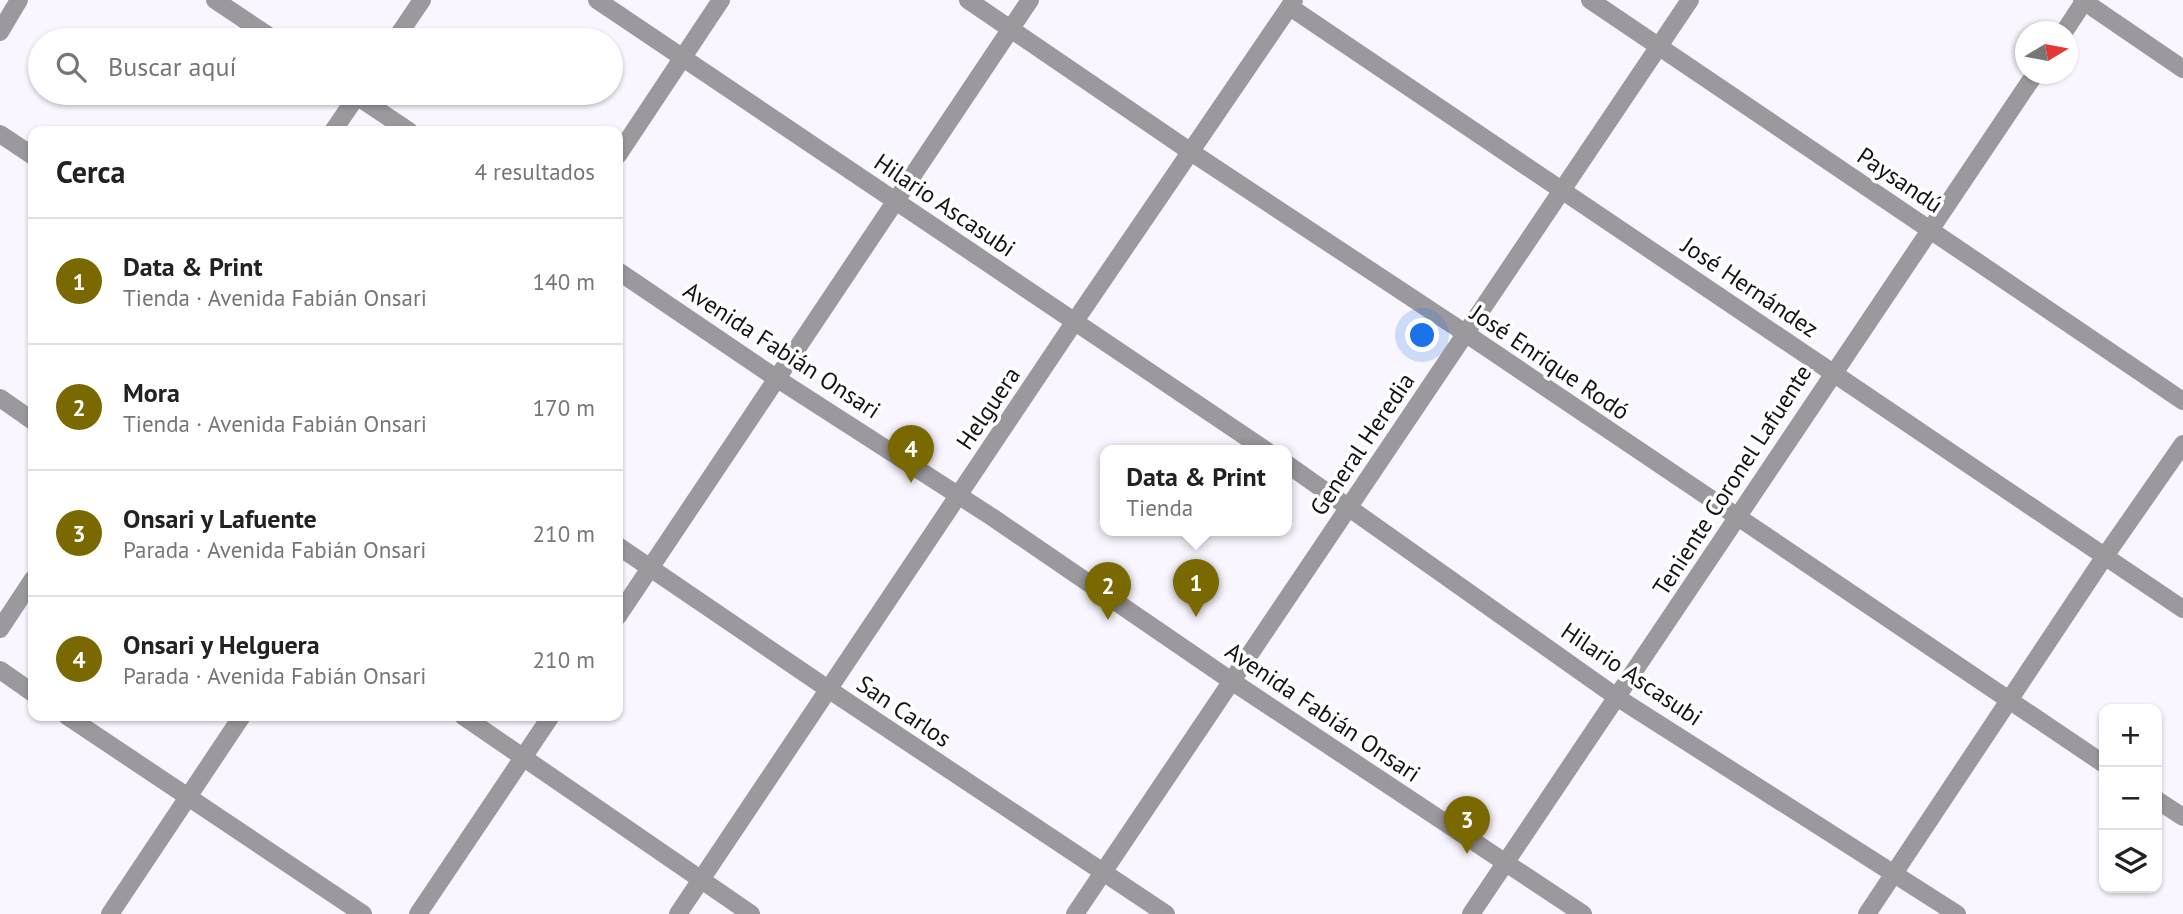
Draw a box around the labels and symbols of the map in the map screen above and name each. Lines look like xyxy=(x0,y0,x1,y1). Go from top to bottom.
north arrow xyxy=(2015,21,2078,84)
street label: Paysandú xyxy=(1851,140,1949,220)
street label: Hilario Ascasubi xyxy=(868,146,1022,264)
street label: José Hernández xyxy=(1675,229,1824,344)
street label: Avenida Fabián Onsari xyxy=(678,275,886,425)
street label: José Enrique Rodó xyxy=(1464,297,1635,427)
your location xyxy=(1405,318,1439,352)
street label: Teniente Coronel Lafuente xyxy=(1646,359,1818,601)
street label: Helguera xyxy=(949,361,1027,455)
street label: General Heredia xyxy=(1303,367,1421,521)
pin: 4 xyxy=(888,425,934,483)
pin: 1 xyxy=(1173,559,1219,617)
pin: 2 xyxy=(1085,562,1131,620)
street label: Hilario Ascasubi xyxy=(1555,615,1709,733)
street label: Avenida Fabián Onsari xyxy=(1219,635,1427,789)
street label: San Carlos xyxy=(851,668,957,754)
pin: 3 xyxy=(1444,796,1490,854)

